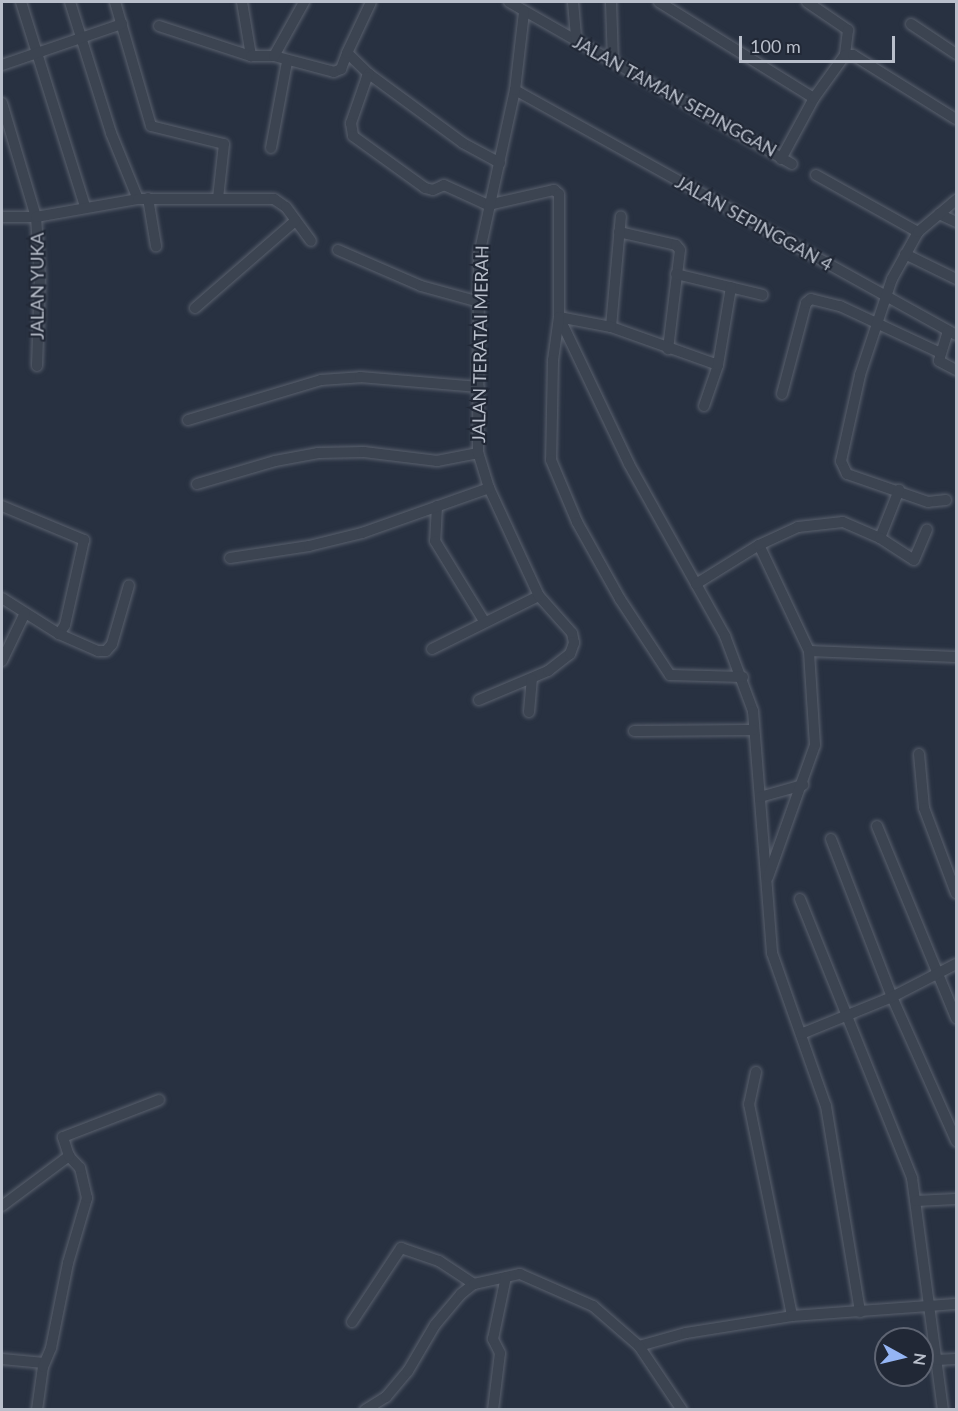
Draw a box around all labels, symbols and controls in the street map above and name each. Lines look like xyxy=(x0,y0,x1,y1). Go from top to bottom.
scale bar xyxy=(742,24,898,62)
street label: JALAN TAMAN SEPINGGAN xyxy=(569,31,781,161)
text: 100 m xyxy=(750,35,801,57)
street label: JALAN SEPINGGAN 4 xyxy=(672,171,836,275)
street label: JALAN YUKA xyxy=(26,232,48,340)
street label: JALAN TERATAI MERAH xyxy=(467,245,493,443)
north arrow xyxy=(874,1327,934,1387)
text: N xyxy=(910,1352,931,1367)

